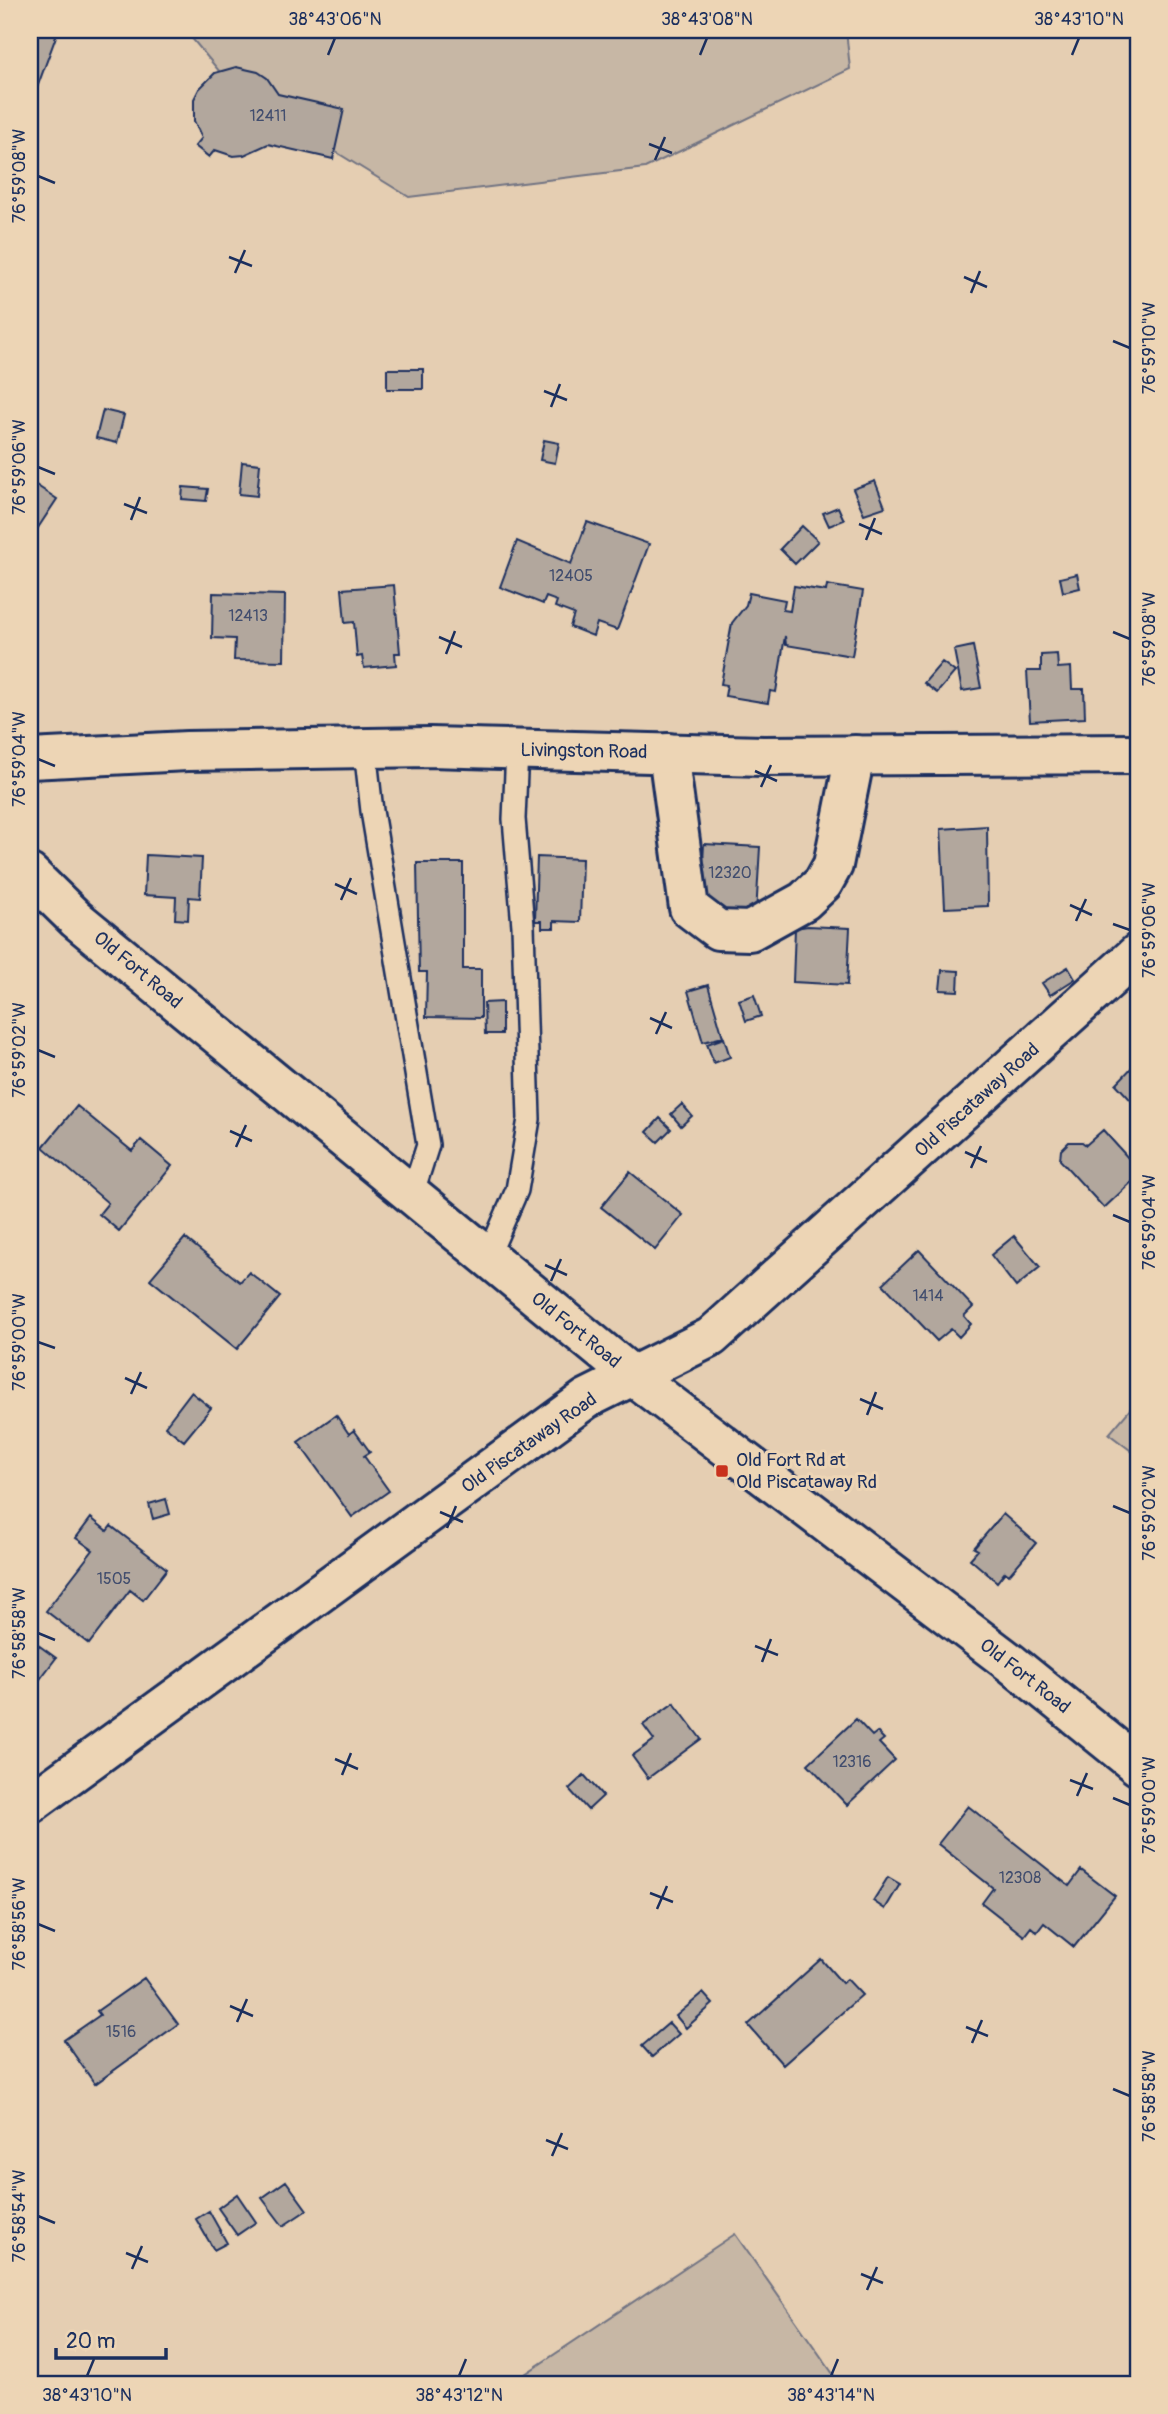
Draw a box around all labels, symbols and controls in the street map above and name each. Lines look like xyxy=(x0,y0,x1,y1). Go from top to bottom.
text: 38°43'06"N xyxy=(288,8,382,31)
text: 38°43'08"N xyxy=(661,8,753,31)
text: 38°43'10"N xyxy=(1034,8,1124,31)
house number: 12411 xyxy=(250,106,287,126)
text: 76°59'08"W xyxy=(8,129,31,223)
text: 76°59'10"W xyxy=(1138,302,1161,394)
text: 76°59'06"W xyxy=(8,419,31,515)
house number: 12405 xyxy=(549,566,593,586)
text: 76°59'08"W xyxy=(1138,592,1161,686)
house number: 12413 xyxy=(228,606,268,626)
text: 76°59'04"W xyxy=(8,711,31,807)
street label: Livingston Road xyxy=(520,738,648,764)
house number: 12320 xyxy=(708,863,752,883)
text: 76°59'06"W xyxy=(1138,882,1161,978)
street label: Old Fort Road xyxy=(89,926,187,1014)
text: 76°59'02"W xyxy=(8,1002,31,1098)
street label: Old Piscataway Road xyxy=(910,1038,1044,1162)
text: 76°59'04"W xyxy=(1138,1174,1161,1270)
street label: Old Fort Road xyxy=(526,1286,626,1374)
house number: 1414 xyxy=(912,1286,944,1306)
text: 76°59'00"W xyxy=(8,1293,31,1391)
street label: Old Piscataway Road xyxy=(457,1387,601,1499)
place label: Old Fort Rd at Old Piscataway Rd xyxy=(736,1448,877,1494)
marker: Old Fort Rd at Old Piscataway Rd xyxy=(714,1463,730,1479)
text: 76°59'02"W xyxy=(1138,1465,1161,1561)
house number: 1505 xyxy=(97,1569,131,1589)
text: 76°58'58"W xyxy=(8,1587,31,1679)
street label: Old Fort Road xyxy=(975,1633,1075,1719)
house number: 12316 xyxy=(832,1752,872,1772)
text: 76°59'00"W xyxy=(1138,1756,1161,1854)
house number: 12308 xyxy=(999,1868,1041,1888)
text: 76°58'56"W xyxy=(8,1877,31,1971)
house number: 1516 xyxy=(106,2022,136,2042)
text: 76°58'58"W xyxy=(1138,2050,1161,2142)
text: 76°58'54"W xyxy=(8,2169,31,2263)
scale bar xyxy=(56,2316,166,2360)
text: 20 m xyxy=(66,2328,115,2355)
text: 38°43'10"N xyxy=(42,2384,132,2407)
text: 38°43'12"N xyxy=(415,2384,503,2407)
text: 38°43'14"N xyxy=(787,2384,875,2407)

